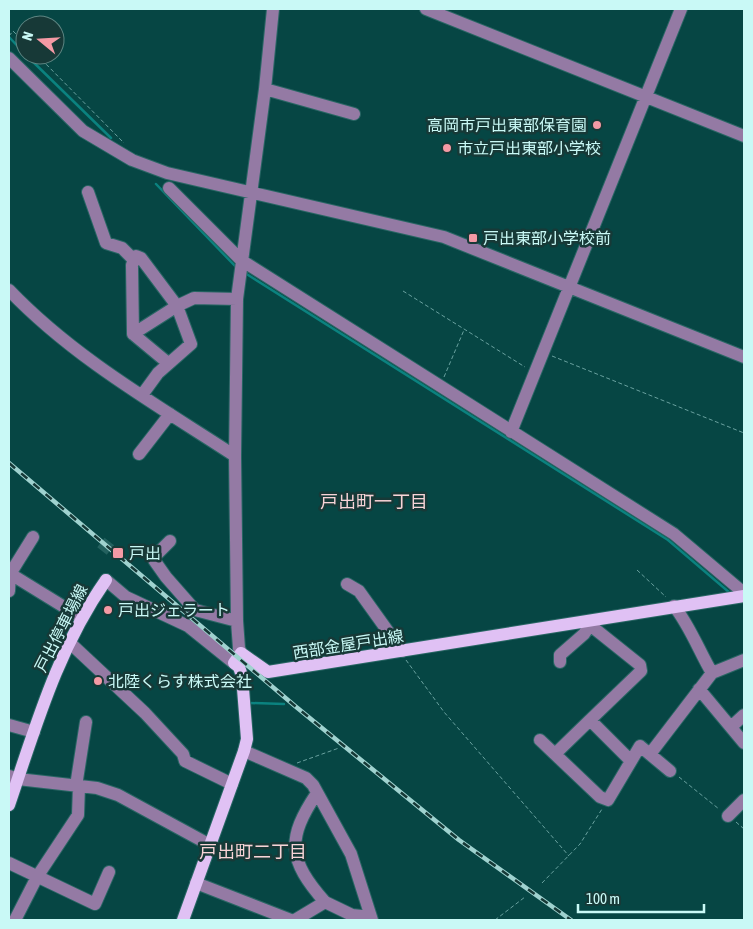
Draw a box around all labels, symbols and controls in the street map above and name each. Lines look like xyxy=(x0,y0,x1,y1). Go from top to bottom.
north arrow xyxy=(15,15,65,65)
text: N xyxy=(19,30,37,42)
place label: 高岡市戸出東部保育園 xyxy=(427,116,587,134)
marker: 高岡市戸出東部保育園 xyxy=(591,119,603,131)
place label: 市立戸出東部小学校 xyxy=(457,139,601,157)
marker: 市立戸出東部小学校 xyxy=(441,142,453,154)
place label: 戸出東部小学校前 xyxy=(483,229,611,247)
marker: 戸出東部小学校前 xyxy=(467,232,479,244)
district label: 戸出町一丁目 xyxy=(320,491,428,512)
place label: 戸出 xyxy=(129,544,161,562)
marker: 戸出 xyxy=(111,546,125,560)
street label: 戸出停車場線 xyxy=(31,581,91,675)
place label: 戸出ジェラート xyxy=(118,601,230,619)
marker: 戸出ジェラート xyxy=(102,604,114,616)
street label: 西部金屋戸出線 xyxy=(291,626,405,662)
place label: 北陸くらす株式会社 xyxy=(108,672,252,690)
marker: 北陸くらす株式会社 xyxy=(92,675,104,687)
district label: 戸出町二丁目 xyxy=(199,841,307,862)
scale bar xyxy=(578,882,704,914)
text: 100 m xyxy=(586,890,620,907)

